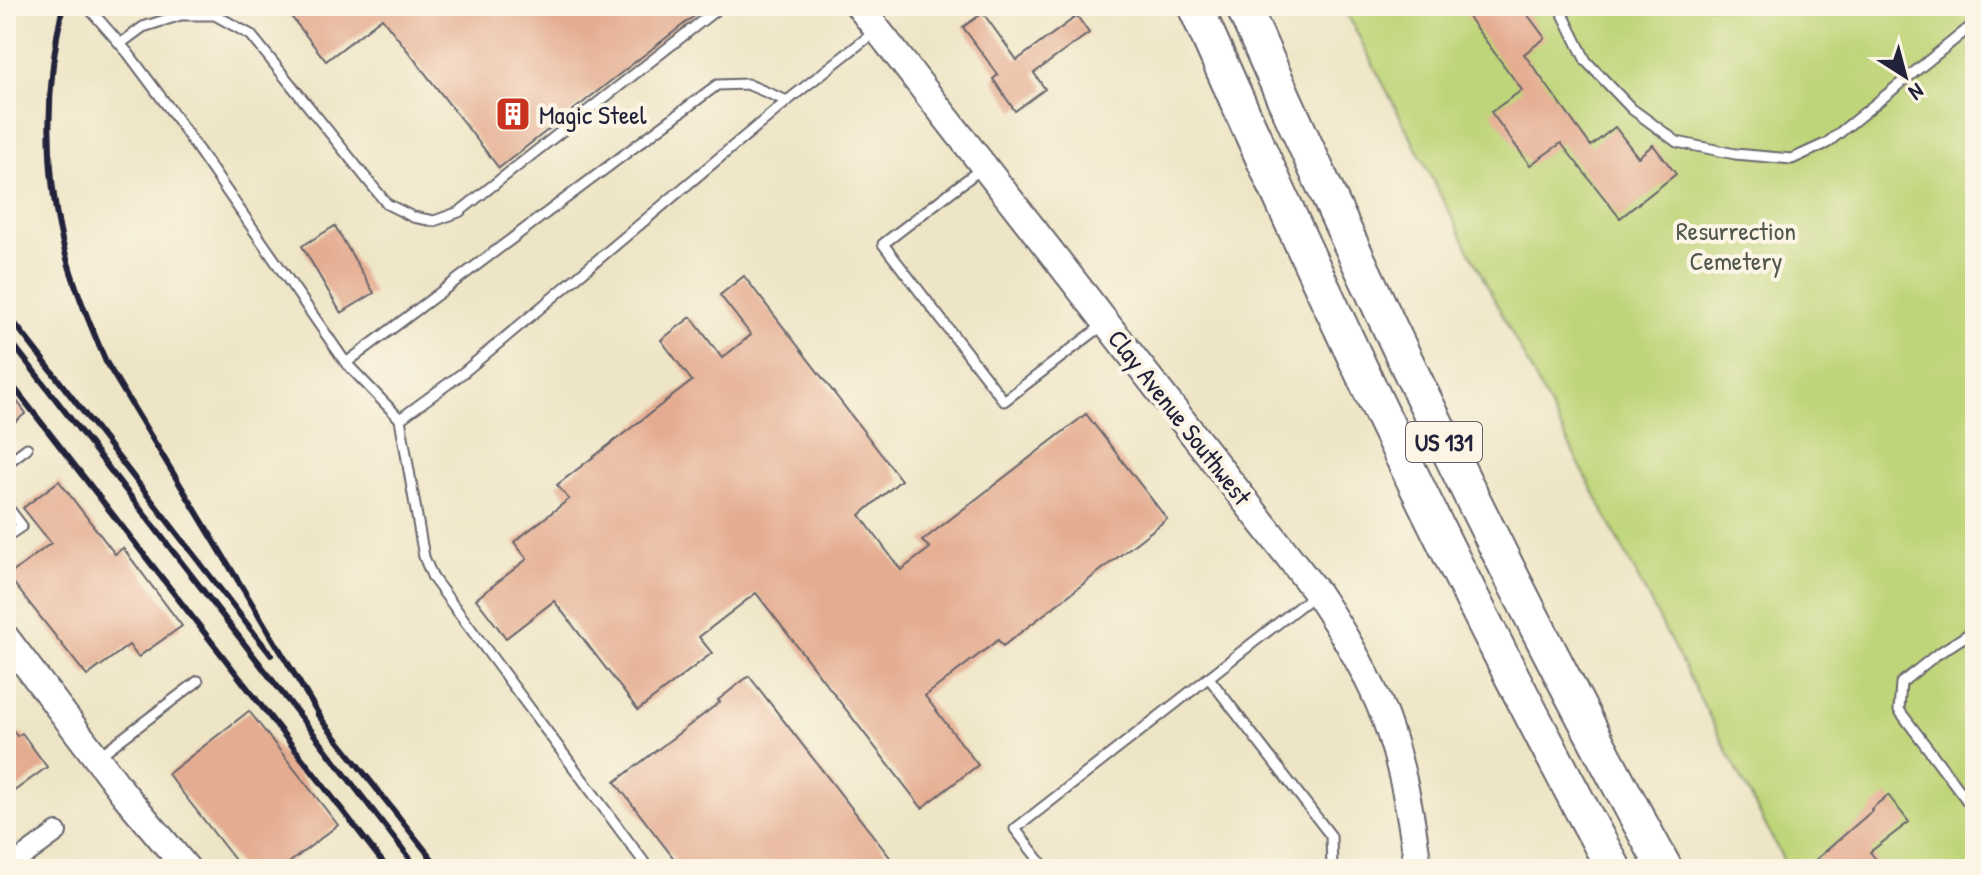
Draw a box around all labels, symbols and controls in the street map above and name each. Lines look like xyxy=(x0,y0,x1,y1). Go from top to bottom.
north arrow xyxy=(1865,36,1945,116)
text: N xyxy=(1903,77,1930,108)
building icon: Magic Steel xyxy=(494,95,532,133)
place label: Magic Steel xyxy=(539,97,647,132)
park label: Resurrection Cemetery xyxy=(1676,213,1796,278)
street label: Clay Avenue Southwest xyxy=(1100,322,1260,513)
road number: US 131 xyxy=(1406,422,1482,462)

